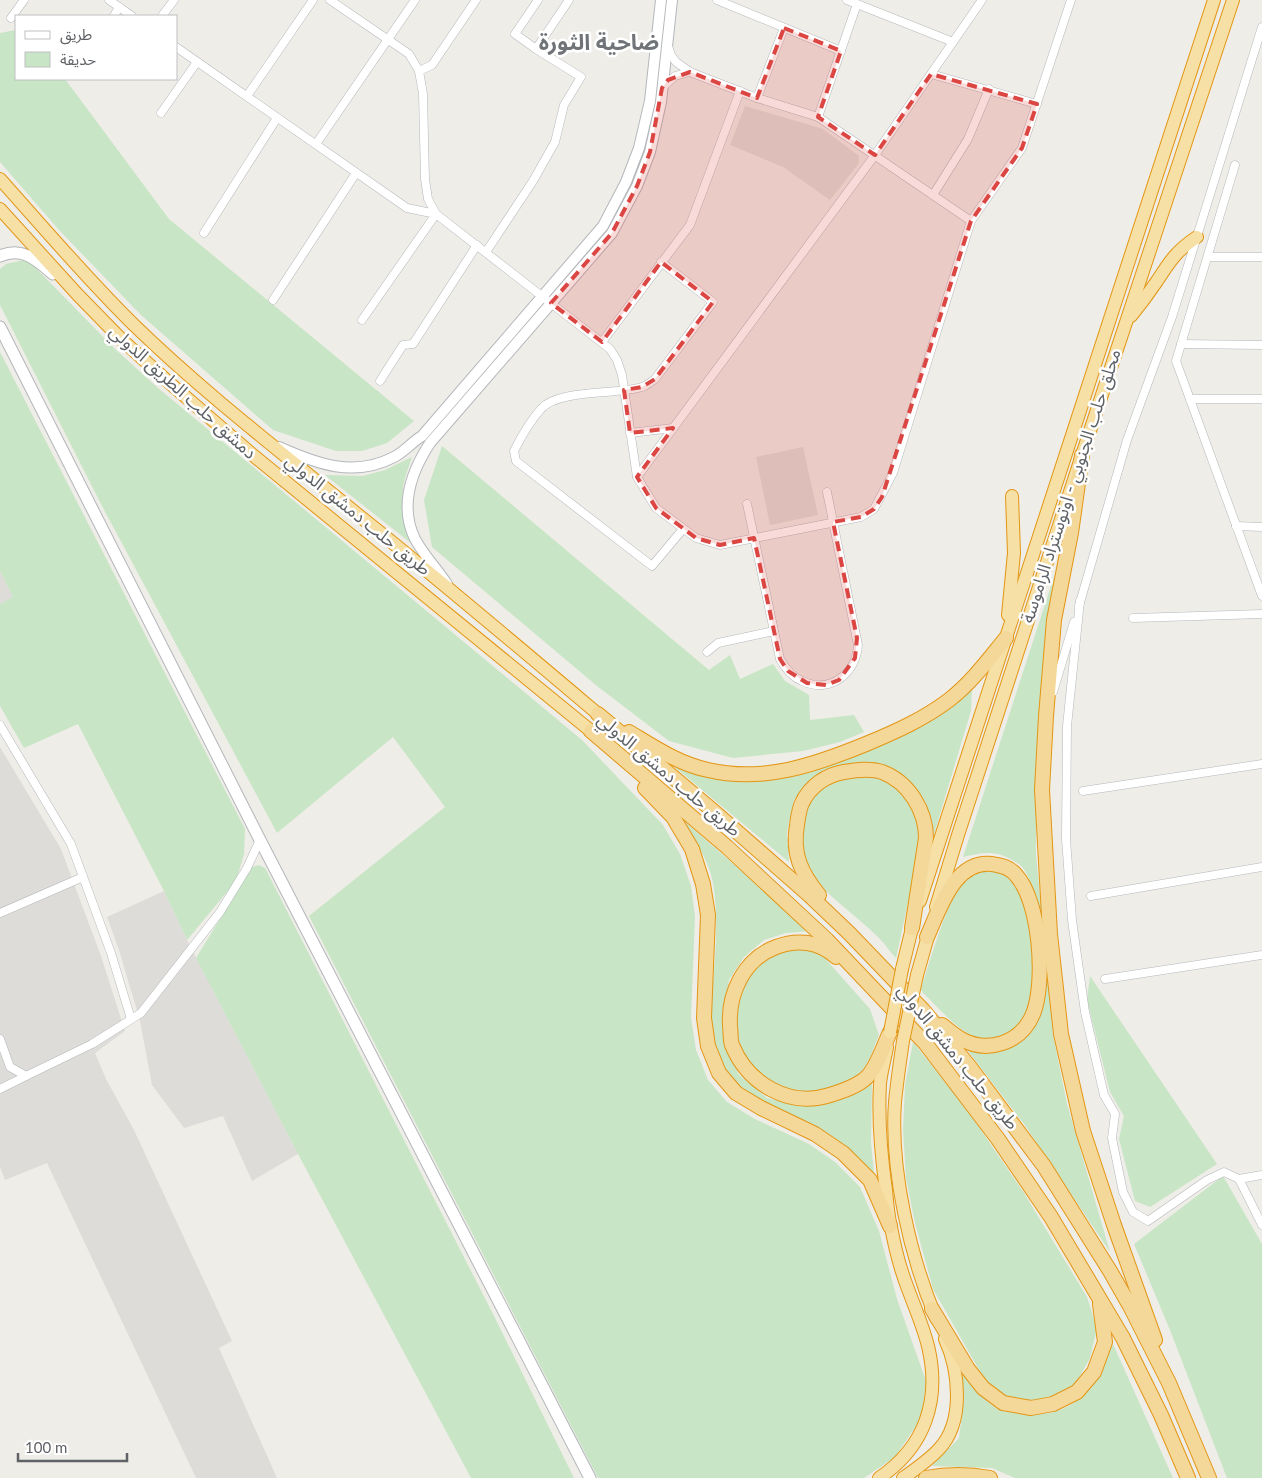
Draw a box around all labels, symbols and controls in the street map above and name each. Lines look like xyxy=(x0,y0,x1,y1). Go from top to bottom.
legend xyxy=(15,15,178,80)
text: طريق xyxy=(60,25,92,45)
district label: ضاحية الثورة xyxy=(539,28,659,56)
text: حديقة xyxy=(60,50,96,68)
street label: دمشق حلب الطريق الدولي xyxy=(104,319,262,465)
street label: محلق حلب الجنوبي - اوتوستراد الراموسة xyxy=(1015,346,1128,626)
street label: طريق حلب دمشق الدولي xyxy=(280,449,436,582)
street label: طريق حلب دمشق الدولي xyxy=(591,708,746,843)
street label: طريق حلب دمشق الدولي xyxy=(891,979,1024,1135)
scale bar xyxy=(18,1430,126,1462)
text: 100 m xyxy=(25,1438,67,1456)

